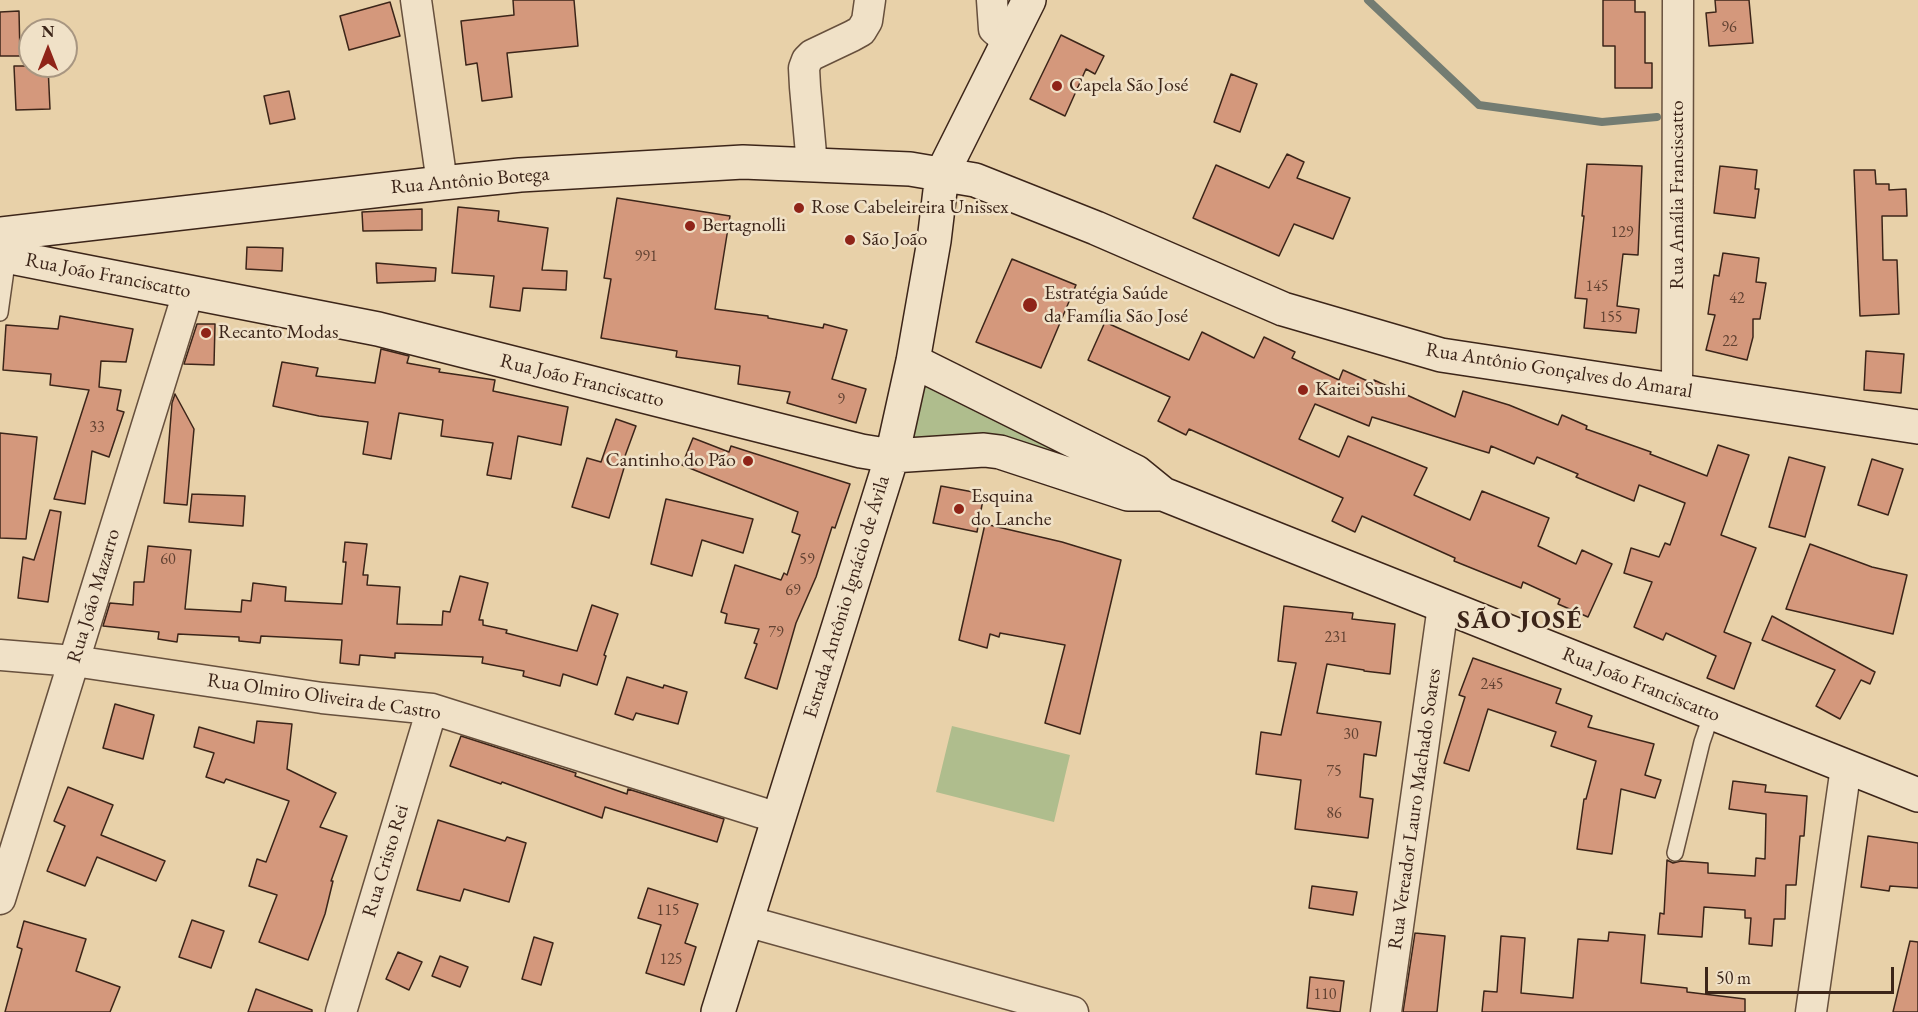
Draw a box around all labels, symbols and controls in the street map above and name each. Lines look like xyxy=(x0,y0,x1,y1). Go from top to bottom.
north arrow xyxy=(18,18,78,78)
house number: 96 xyxy=(1721,18,1737,38)
text: N xyxy=(42,21,54,42)
place label: Capela São José xyxy=(1069,74,1188,98)
marker: Capela São José xyxy=(1050,79,1064,93)
street label: Rua Amália Franciscatto xyxy=(1666,100,1690,290)
street label: Rua Antônio Botega xyxy=(390,162,550,200)
place label: Rose Cabeleireira Unissex xyxy=(811,196,1008,220)
marker: Rose Cabeleireira Unissex xyxy=(792,201,806,215)
place label: Bertagnolli xyxy=(702,214,786,238)
marker: Bertagnolli xyxy=(683,219,697,233)
house number: 129 xyxy=(1610,223,1634,243)
place label: São João xyxy=(862,228,927,252)
marker: São João xyxy=(843,233,857,247)
house number: 991 xyxy=(634,247,658,267)
street label: Rua João Franciscatto xyxy=(23,248,193,304)
house number: 145 xyxy=(1585,277,1609,297)
place label: Estratégia Saúde da Família São José xyxy=(1044,282,1188,329)
house number: 42 xyxy=(1729,289,1745,309)
marker: Estratégia Saúde da Família São José xyxy=(1021,296,1039,314)
house number: 155 xyxy=(1599,308,1623,328)
place label: Recanto Modas xyxy=(218,321,338,345)
marker: Recanto Modas xyxy=(199,326,213,340)
house number: 22 xyxy=(1722,332,1738,352)
street label: Rua Antônio Gonçalves do Amaral xyxy=(1424,338,1694,404)
street label: Rua João Franciscatto xyxy=(497,349,667,413)
place label: Kaitei Sushi xyxy=(1315,378,1406,402)
marker: Kaitei Sushi xyxy=(1296,383,1310,397)
house number: 9 xyxy=(837,390,845,410)
house number: 33 xyxy=(89,418,105,438)
place label: Cantinho do Pão xyxy=(605,449,736,473)
marker: Cantinho do Pão xyxy=(741,454,755,468)
street label: Estrada Antônio Ignácio de Ávila xyxy=(799,473,895,721)
place label: Esquina do Lanche xyxy=(971,485,1051,532)
marker: Esquina do Lanche xyxy=(952,502,966,516)
street label: Rua João Mazarro xyxy=(62,526,126,666)
house number: 60 xyxy=(160,550,176,570)
house number: 59 xyxy=(799,550,815,570)
house number: 69 xyxy=(785,581,801,601)
district label: SÃO JOSÉ xyxy=(1457,605,1583,637)
house number: 79 xyxy=(768,623,784,643)
house number: 231 xyxy=(1324,628,1348,648)
street label: Rua João Franciscatto xyxy=(1559,642,1723,728)
street label: Rua Vereador Lauro Machado Soares xyxy=(1383,667,1447,951)
street label: Rua Olmiro Oliveira de Castro xyxy=(206,669,442,725)
house number: 245 xyxy=(1480,675,1504,695)
house number: 30 xyxy=(1343,725,1359,745)
house number: 75 xyxy=(1326,762,1342,782)
street label: Rua Cristo Rei xyxy=(358,802,414,920)
house number: 86 xyxy=(1326,804,1342,824)
house number: 115 xyxy=(656,901,680,921)
house number: 125 xyxy=(659,950,683,970)
scale bar xyxy=(1708,955,1897,993)
text: 50 m xyxy=(1716,966,1751,989)
house number: 110 xyxy=(1313,985,1337,1005)

